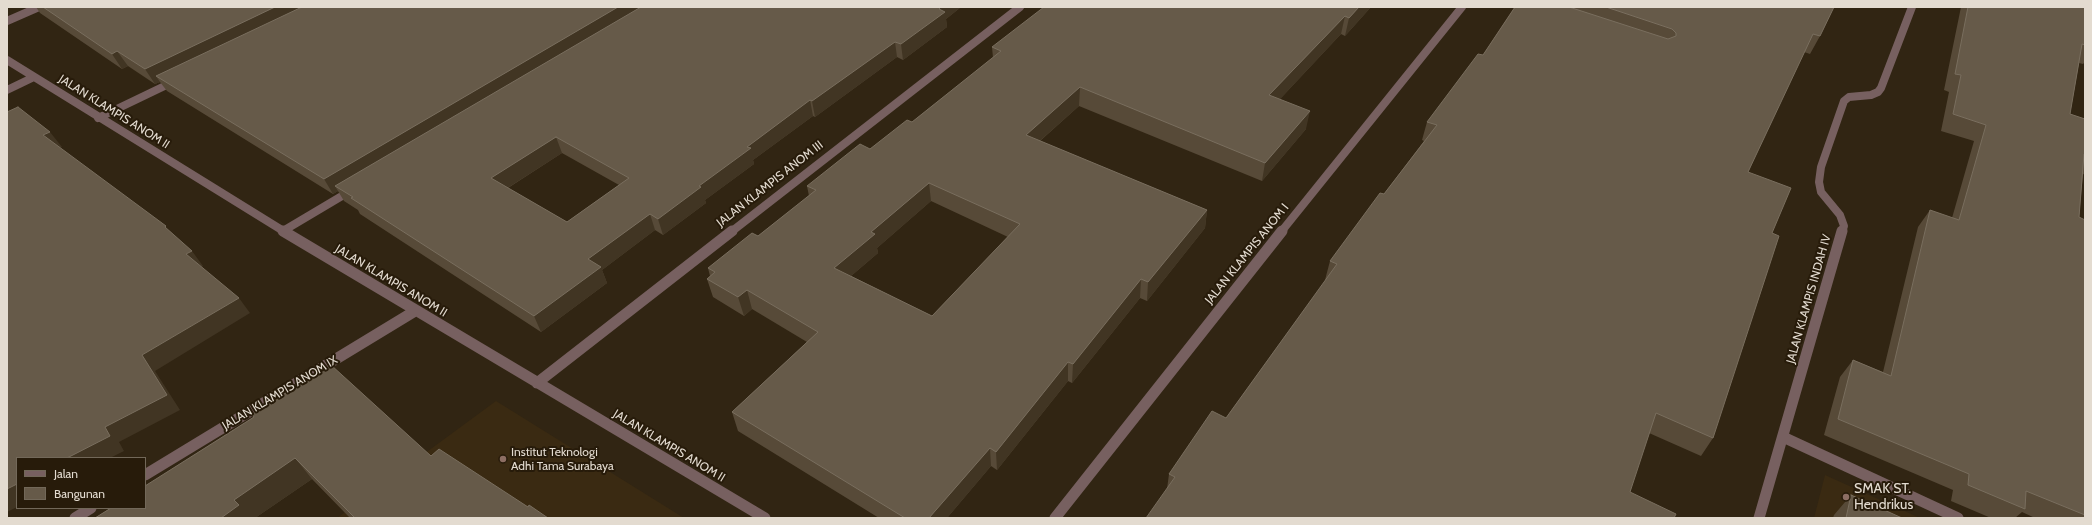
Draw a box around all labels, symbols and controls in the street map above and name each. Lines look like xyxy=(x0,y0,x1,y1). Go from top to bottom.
street label: JALAN KLAMPIS ANOM II xyxy=(56,72,172,152)
street label: JALAN KLAMPIS ANOM III xyxy=(714,138,826,230)
street label: JALAN KLAMPIS ANOM I xyxy=(1202,201,1292,307)
street label: JALAN KLAMPIS INDAH IV xyxy=(1784,233,1834,365)
street label: JALAN KLAMPIS ANOM II xyxy=(332,242,450,320)
street label: JALAN KLAMPIS ANOM IX xyxy=(220,353,340,433)
street label: JALAN KLAMPIS ANOM II xyxy=(610,407,728,485)
place label: Institut Teknologi Adhi Tama Surabaya xyxy=(511,445,614,473)
marker: Institut Teknologi Adhi Tama Surabaya xyxy=(498,454,508,464)
legend xyxy=(16,457,146,509)
text: Jalan xyxy=(54,466,78,481)
place label: SMAK ST. Hendrikus xyxy=(1854,481,1913,514)
text: Bangunan xyxy=(54,486,105,501)
marker: SMAK ST. Hendrikus xyxy=(1841,492,1851,502)

